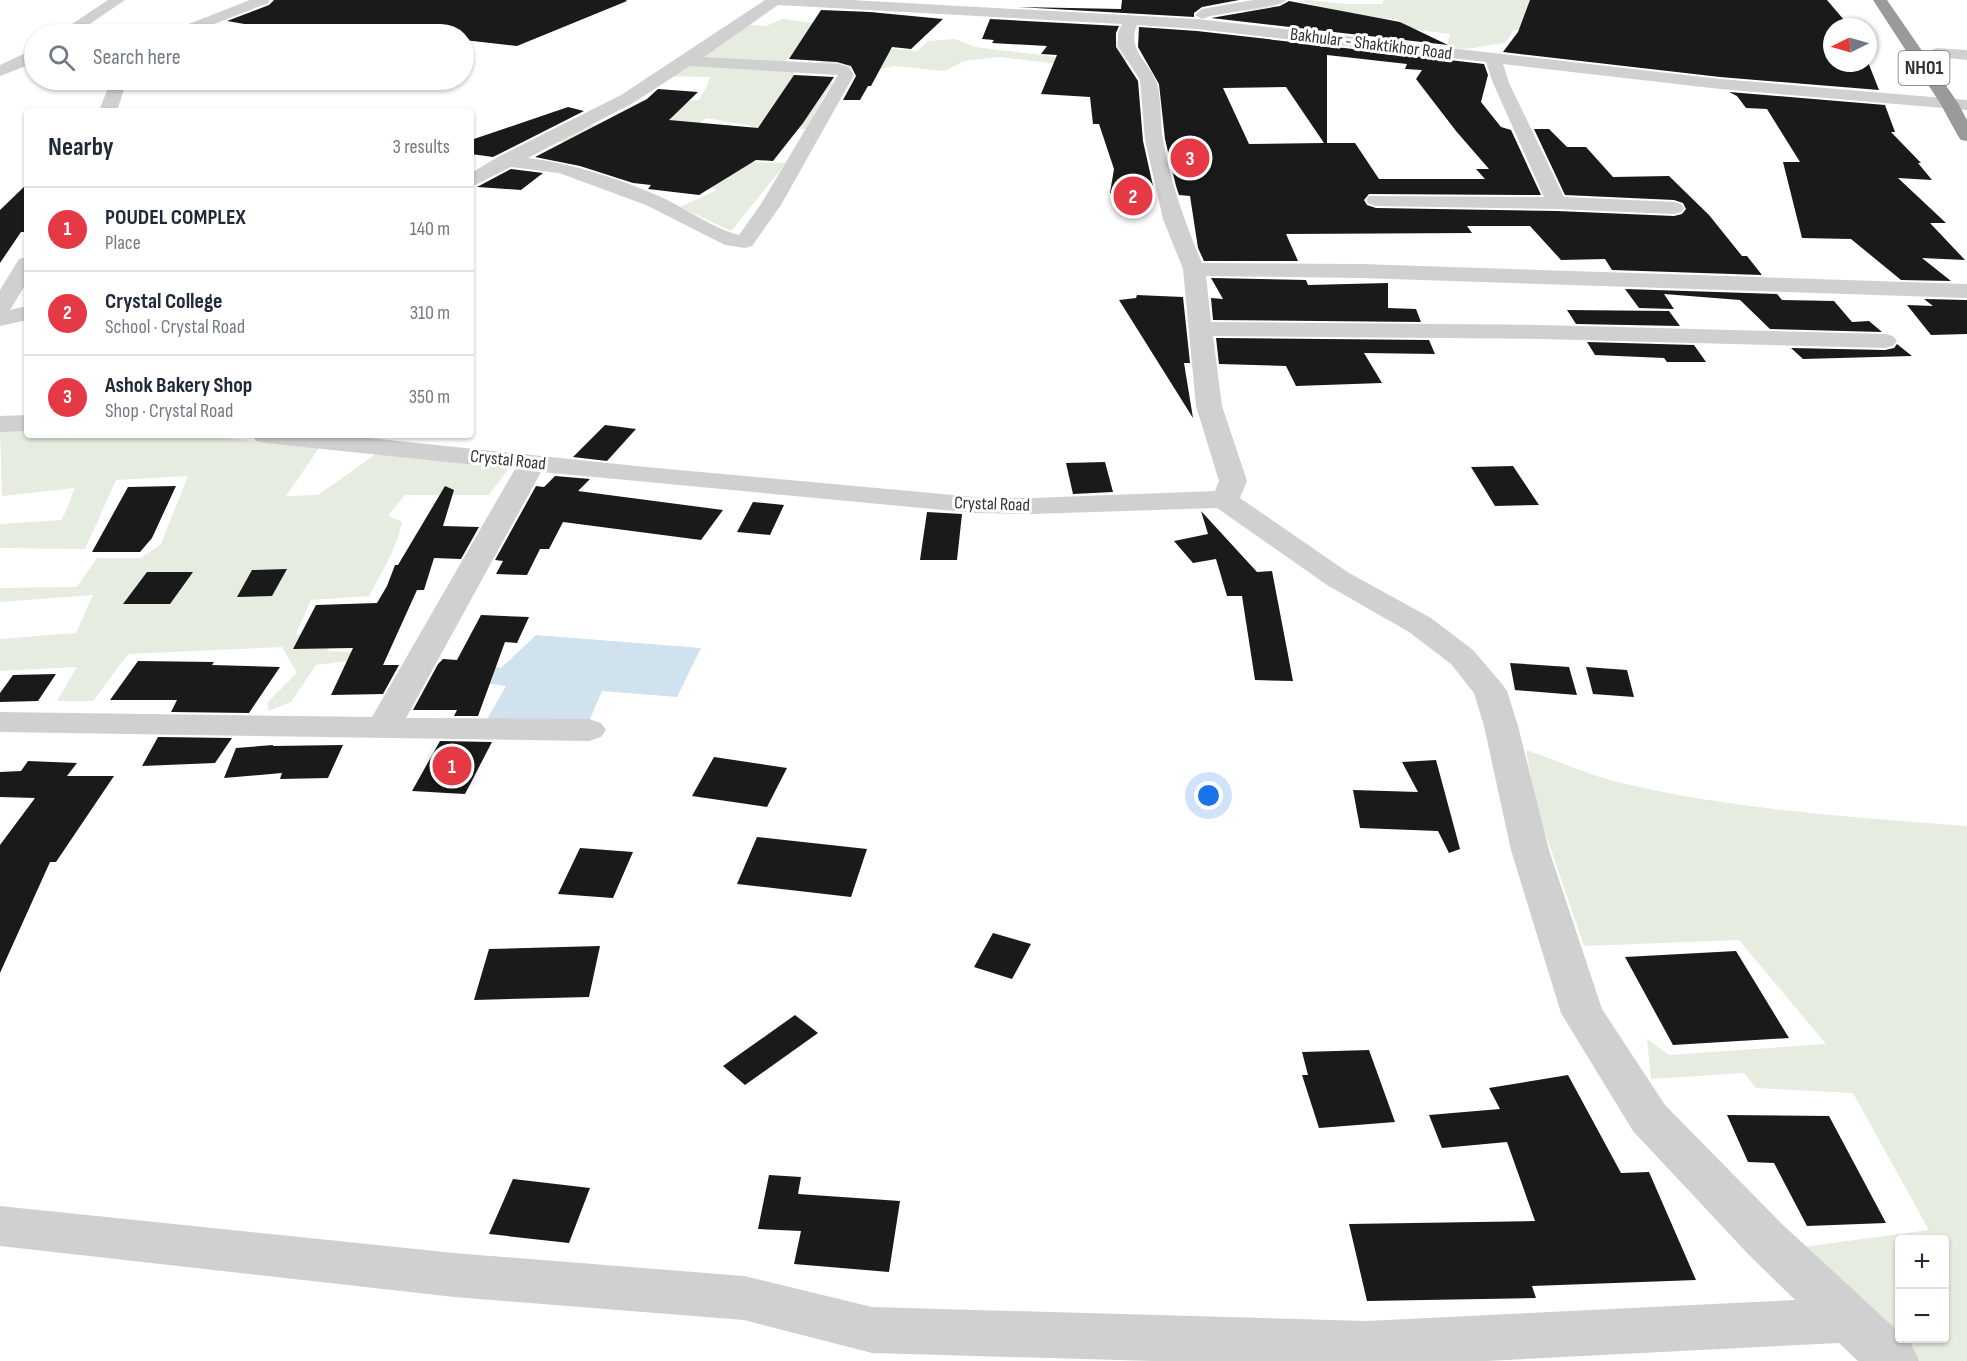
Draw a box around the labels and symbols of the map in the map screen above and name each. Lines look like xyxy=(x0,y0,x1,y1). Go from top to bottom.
north arrow xyxy=(1823,18,1877,72)
street label: Bakhular - Shaktikhor Road xyxy=(1289,24,1453,64)
road number: NH01 xyxy=(1898,51,1950,85)
pin: 3 xyxy=(1170,136,1210,180)
pin: 2 xyxy=(1114,174,1152,218)
street label: Crystal Road xyxy=(469,446,547,474)
street label: Crystal Road xyxy=(954,492,1030,516)
pin: 1 xyxy=(432,744,472,789)
your location xyxy=(1194,781,1223,810)

